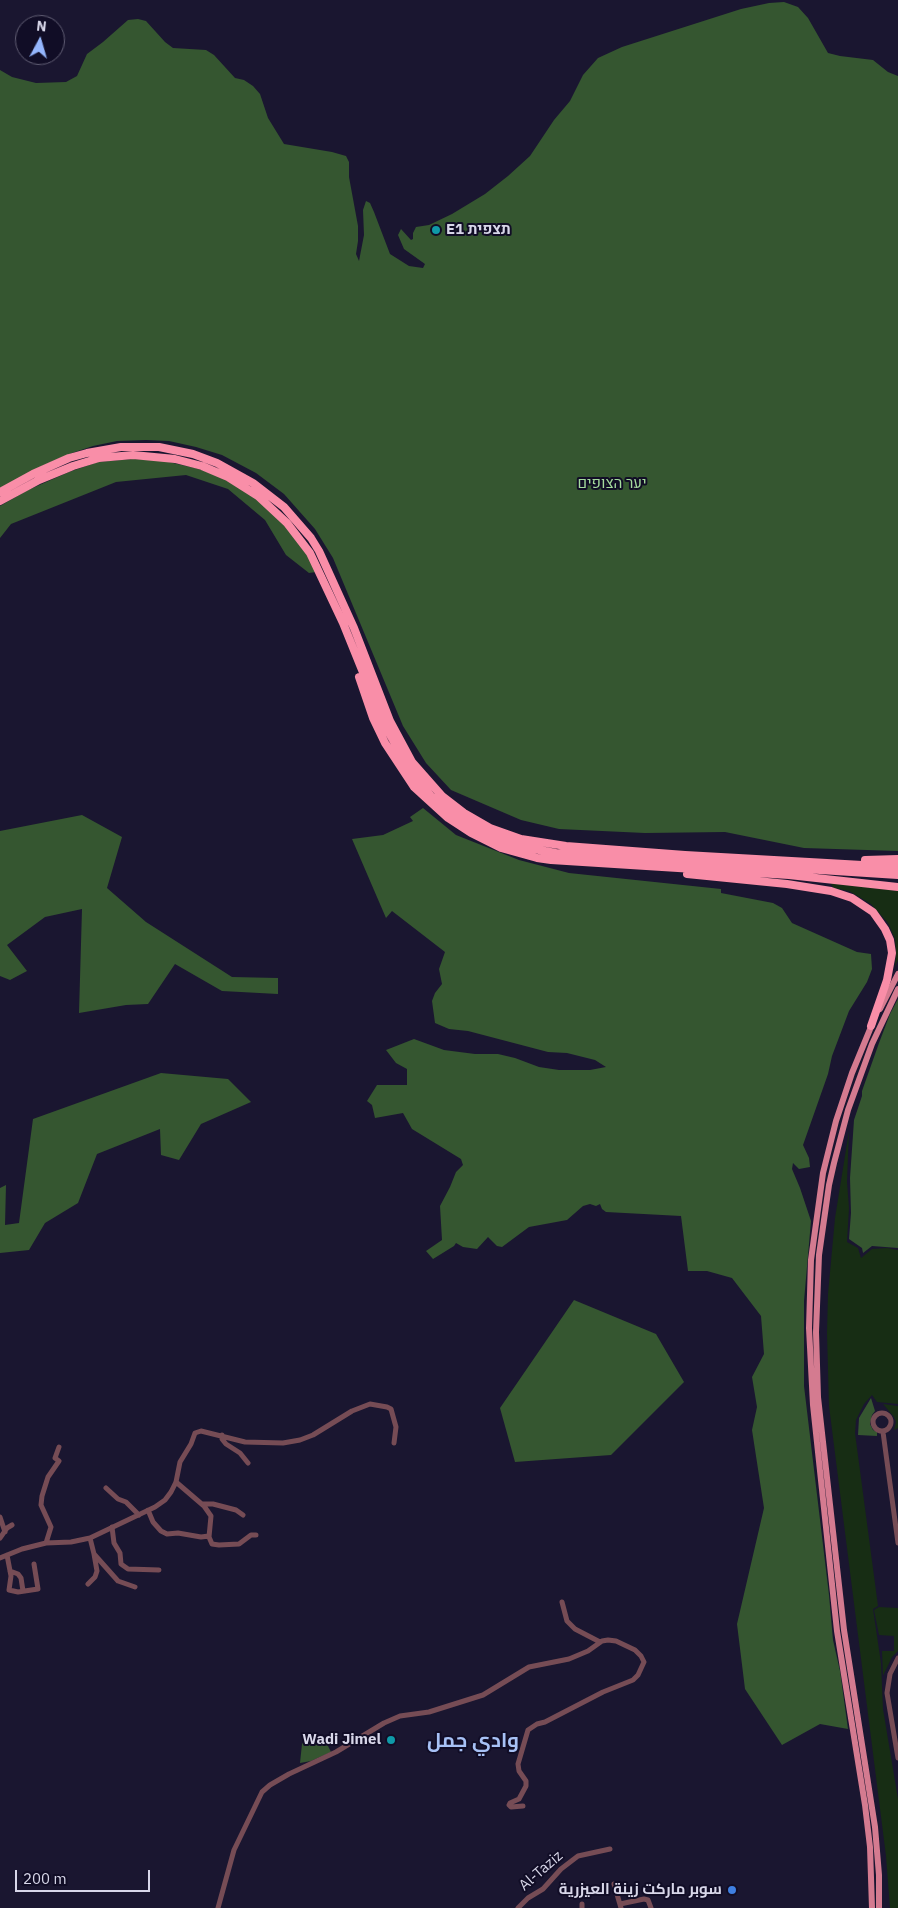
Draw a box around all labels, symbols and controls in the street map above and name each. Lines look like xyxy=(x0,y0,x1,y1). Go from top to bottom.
north arrow xyxy=(15,15,65,65)
text: N xyxy=(35,17,47,36)
place label: E1 תצפית xyxy=(446,221,511,239)
marker: E1 תצפית xyxy=(430,224,442,236)
park label: יער הצופים xyxy=(577,475,647,493)
district label: وادي جمل xyxy=(427,1729,519,1753)
place label: Wadi Jimel xyxy=(302,1731,381,1749)
marker: Wadi Jimel xyxy=(385,1734,397,1746)
street label: Al-Taziz xyxy=(515,1847,567,1895)
scale bar xyxy=(18,1860,152,1892)
text: 200 m xyxy=(23,1869,67,1888)
place label: سوبر ماركت زينة العيزرية xyxy=(559,1881,722,1899)
marker: سوبر ماركت زينة العيزرية xyxy=(726,1884,738,1896)

